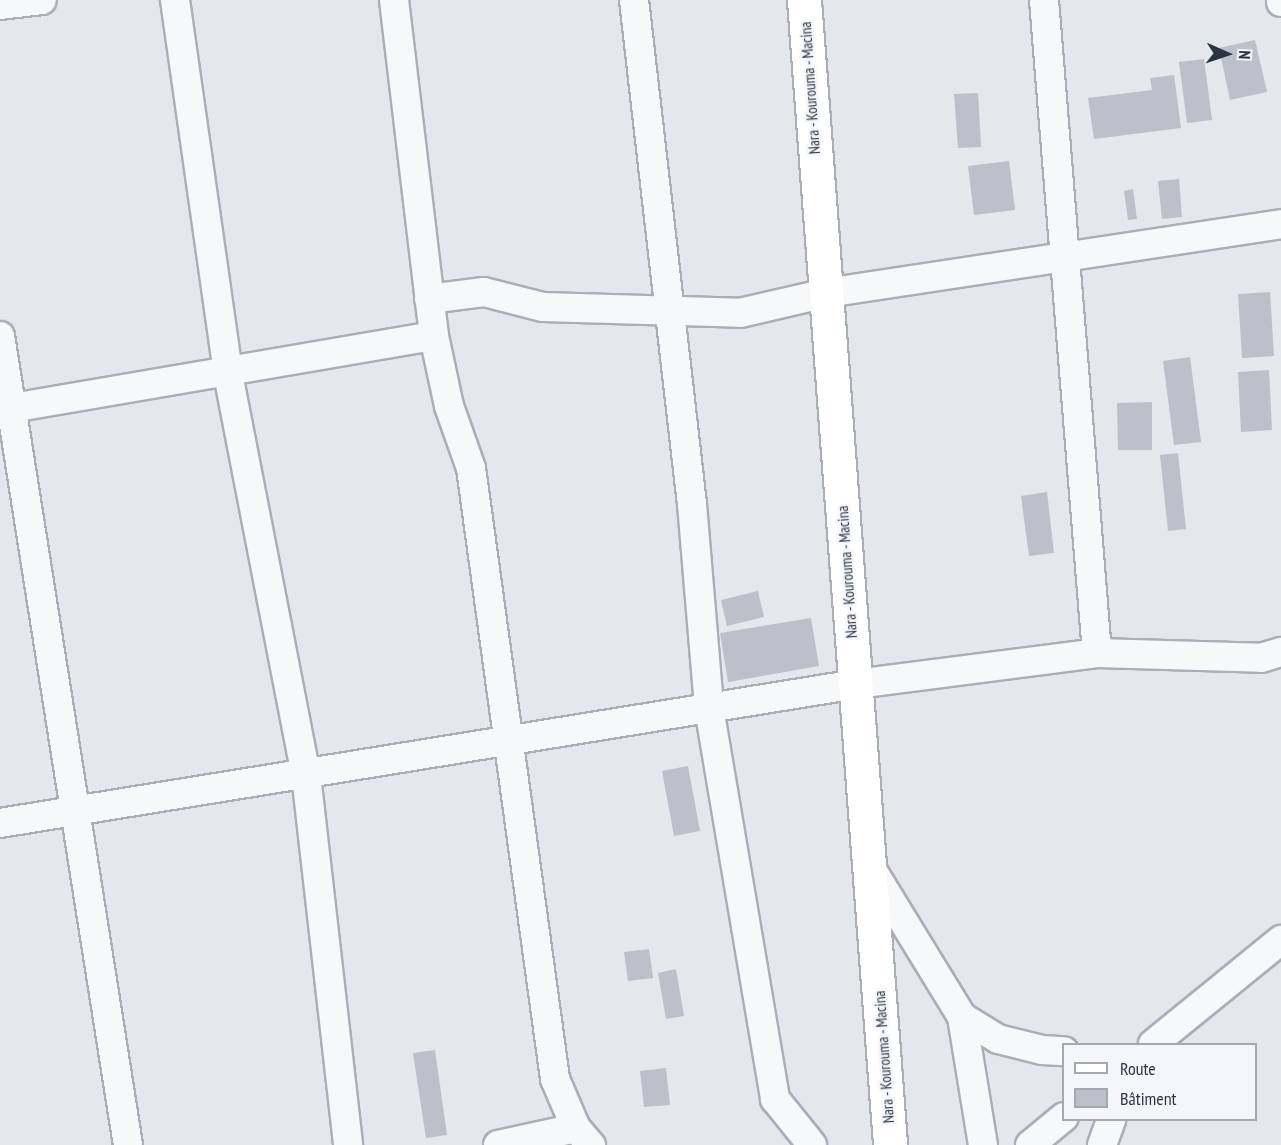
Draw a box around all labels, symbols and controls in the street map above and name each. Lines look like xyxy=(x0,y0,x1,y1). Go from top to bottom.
street label: Nara - Kourouma - Macina xyxy=(796,20,824,156)
north arrow xyxy=(1197,24,1257,84)
text: N xyxy=(1235,50,1255,60)
street label: Nara - Kourouma - Macina xyxy=(833,504,861,640)
street label: Nara - Kourouma - Macina xyxy=(870,989,898,1125)
legend xyxy=(1062,1043,1257,1121)
text: Route xyxy=(1120,1057,1156,1080)
text: Bâtiment xyxy=(1120,1087,1177,1110)

